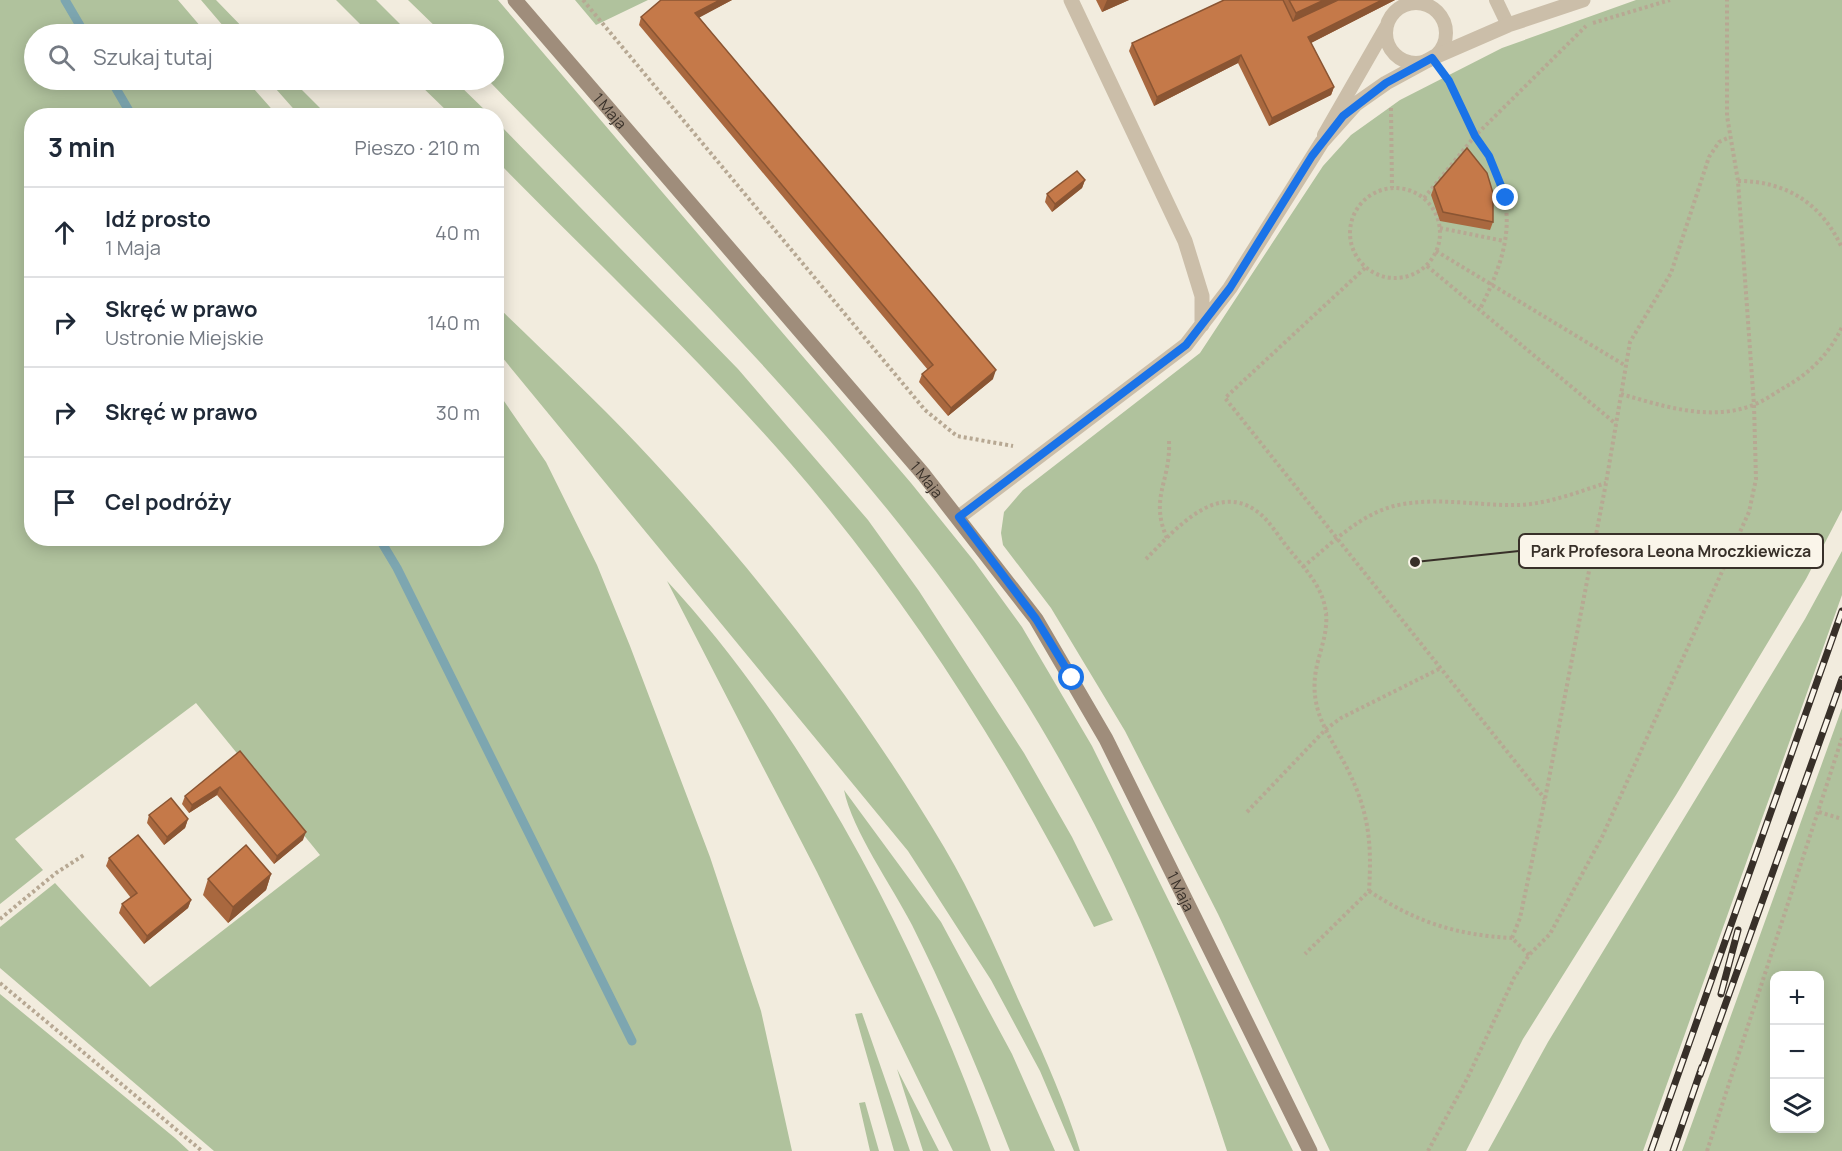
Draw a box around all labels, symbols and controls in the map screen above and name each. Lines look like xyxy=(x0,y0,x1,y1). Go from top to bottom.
search box xyxy=(24,24,504,90)
icon: search xyxy=(45,41,78,74)
text: Szukaj tutaj xyxy=(93,42,213,72)
street label: 1 Maja xyxy=(589,88,632,133)
text: 3 min xyxy=(48,129,115,165)
text: Pieszo · 210 m xyxy=(355,134,480,161)
route end xyxy=(1492,184,1518,210)
text: Idź prosto xyxy=(105,204,211,234)
icon: ahead xyxy=(48,216,81,249)
text: 40 m xyxy=(435,219,480,246)
text: 1 Maja xyxy=(105,234,161,261)
text: Skręć w prawo xyxy=(105,294,258,324)
icon: right xyxy=(48,306,81,339)
text: 140 m xyxy=(427,309,480,336)
text: Ustronie Miejskie xyxy=(105,324,264,351)
icon: right xyxy=(48,396,81,429)
text: Skręć w prawo xyxy=(105,397,258,427)
text: 30 m xyxy=(436,399,480,426)
street label: 1 Maja xyxy=(906,456,948,502)
icon: arrive xyxy=(48,486,81,519)
text: Cel podróży xyxy=(105,487,231,517)
callout: Park Profesora Leona Mroczkiewicza xyxy=(1519,534,1823,568)
text: Park Profesora Leona Mroczkiewicza xyxy=(1531,540,1811,562)
route start xyxy=(1058,664,1084,690)
street label: 1 Maja xyxy=(1163,868,1200,915)
map controls xyxy=(1770,971,1824,1133)
button: + xyxy=(1770,971,1824,1025)
button: − xyxy=(1770,1025,1824,1079)
button: layers xyxy=(1770,1079,1824,1133)

